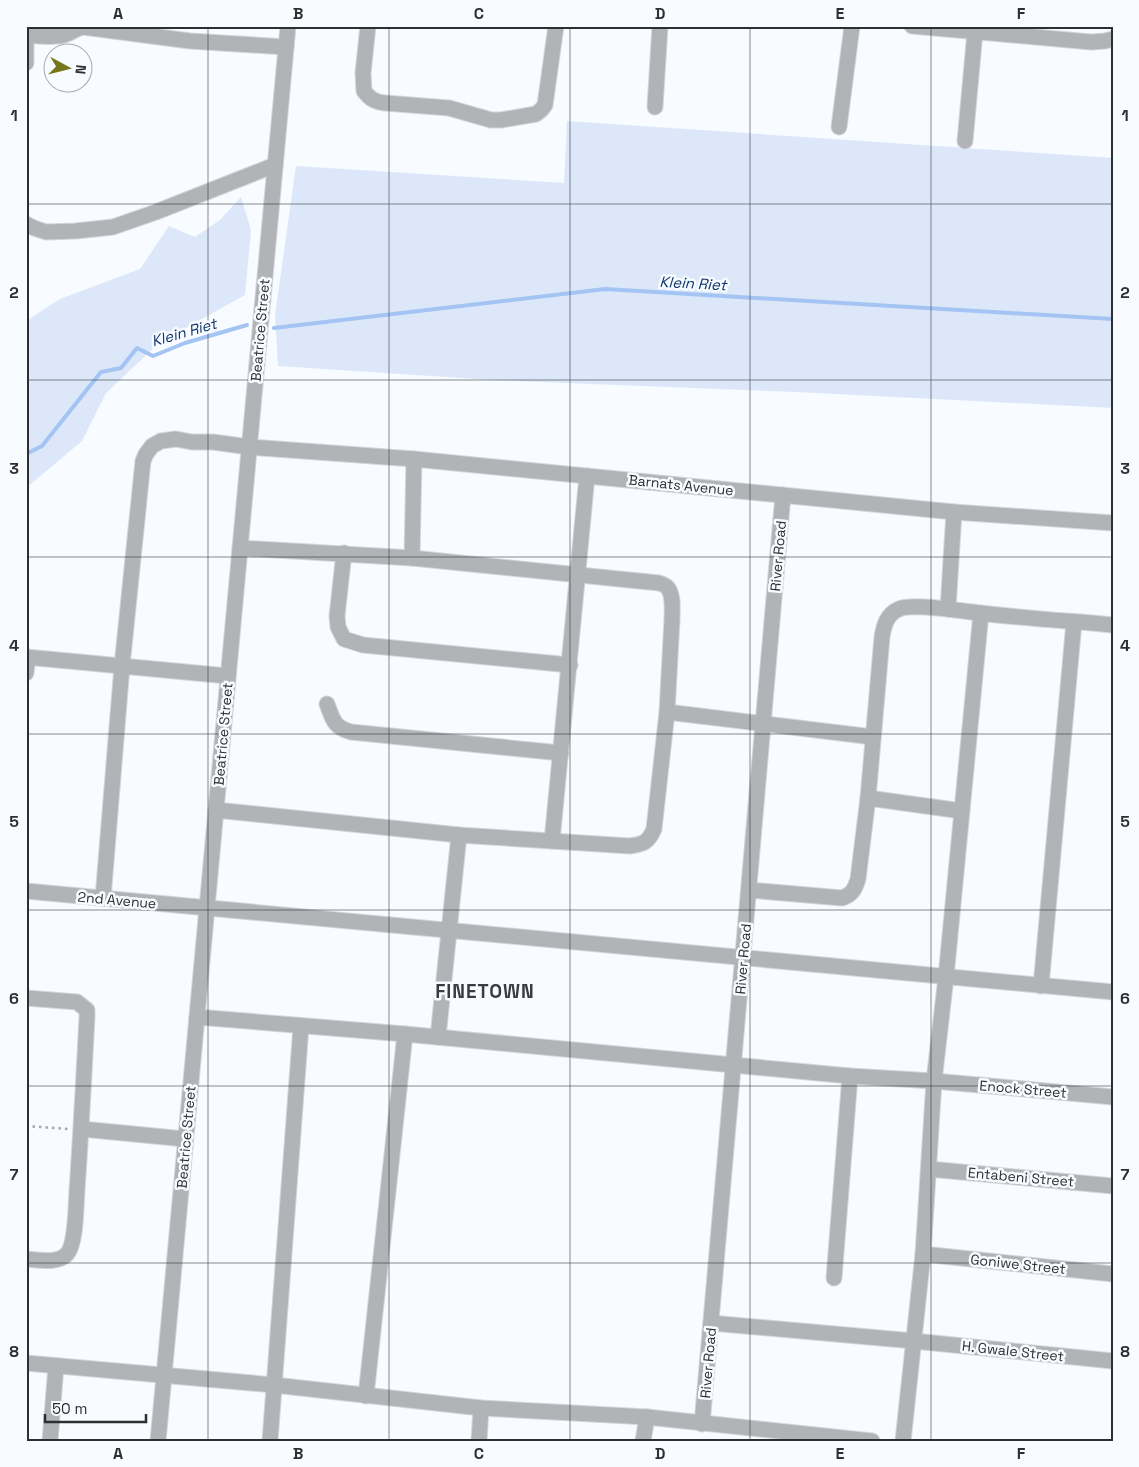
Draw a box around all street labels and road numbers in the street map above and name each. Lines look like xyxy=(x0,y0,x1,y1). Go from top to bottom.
street label: Beatrice Street xyxy=(247,278,273,382)
street label: Barnats Avenue xyxy=(628,471,734,499)
street label: River Road xyxy=(766,520,790,592)
street label: Beatrice Street xyxy=(210,682,236,786)
street label: 2nd Avenue xyxy=(77,888,157,912)
street label: River Road xyxy=(731,923,755,995)
street label: Enock Street xyxy=(979,1076,1067,1102)
street label: Beatrice Street xyxy=(173,1085,199,1189)
street label: Entabeni Street xyxy=(967,1163,1075,1191)
street label: Goniwe Street xyxy=(969,1250,1067,1278)
street label: River Road xyxy=(696,1327,720,1399)
street label: H. Gwale Street xyxy=(961,1337,1065,1365)

